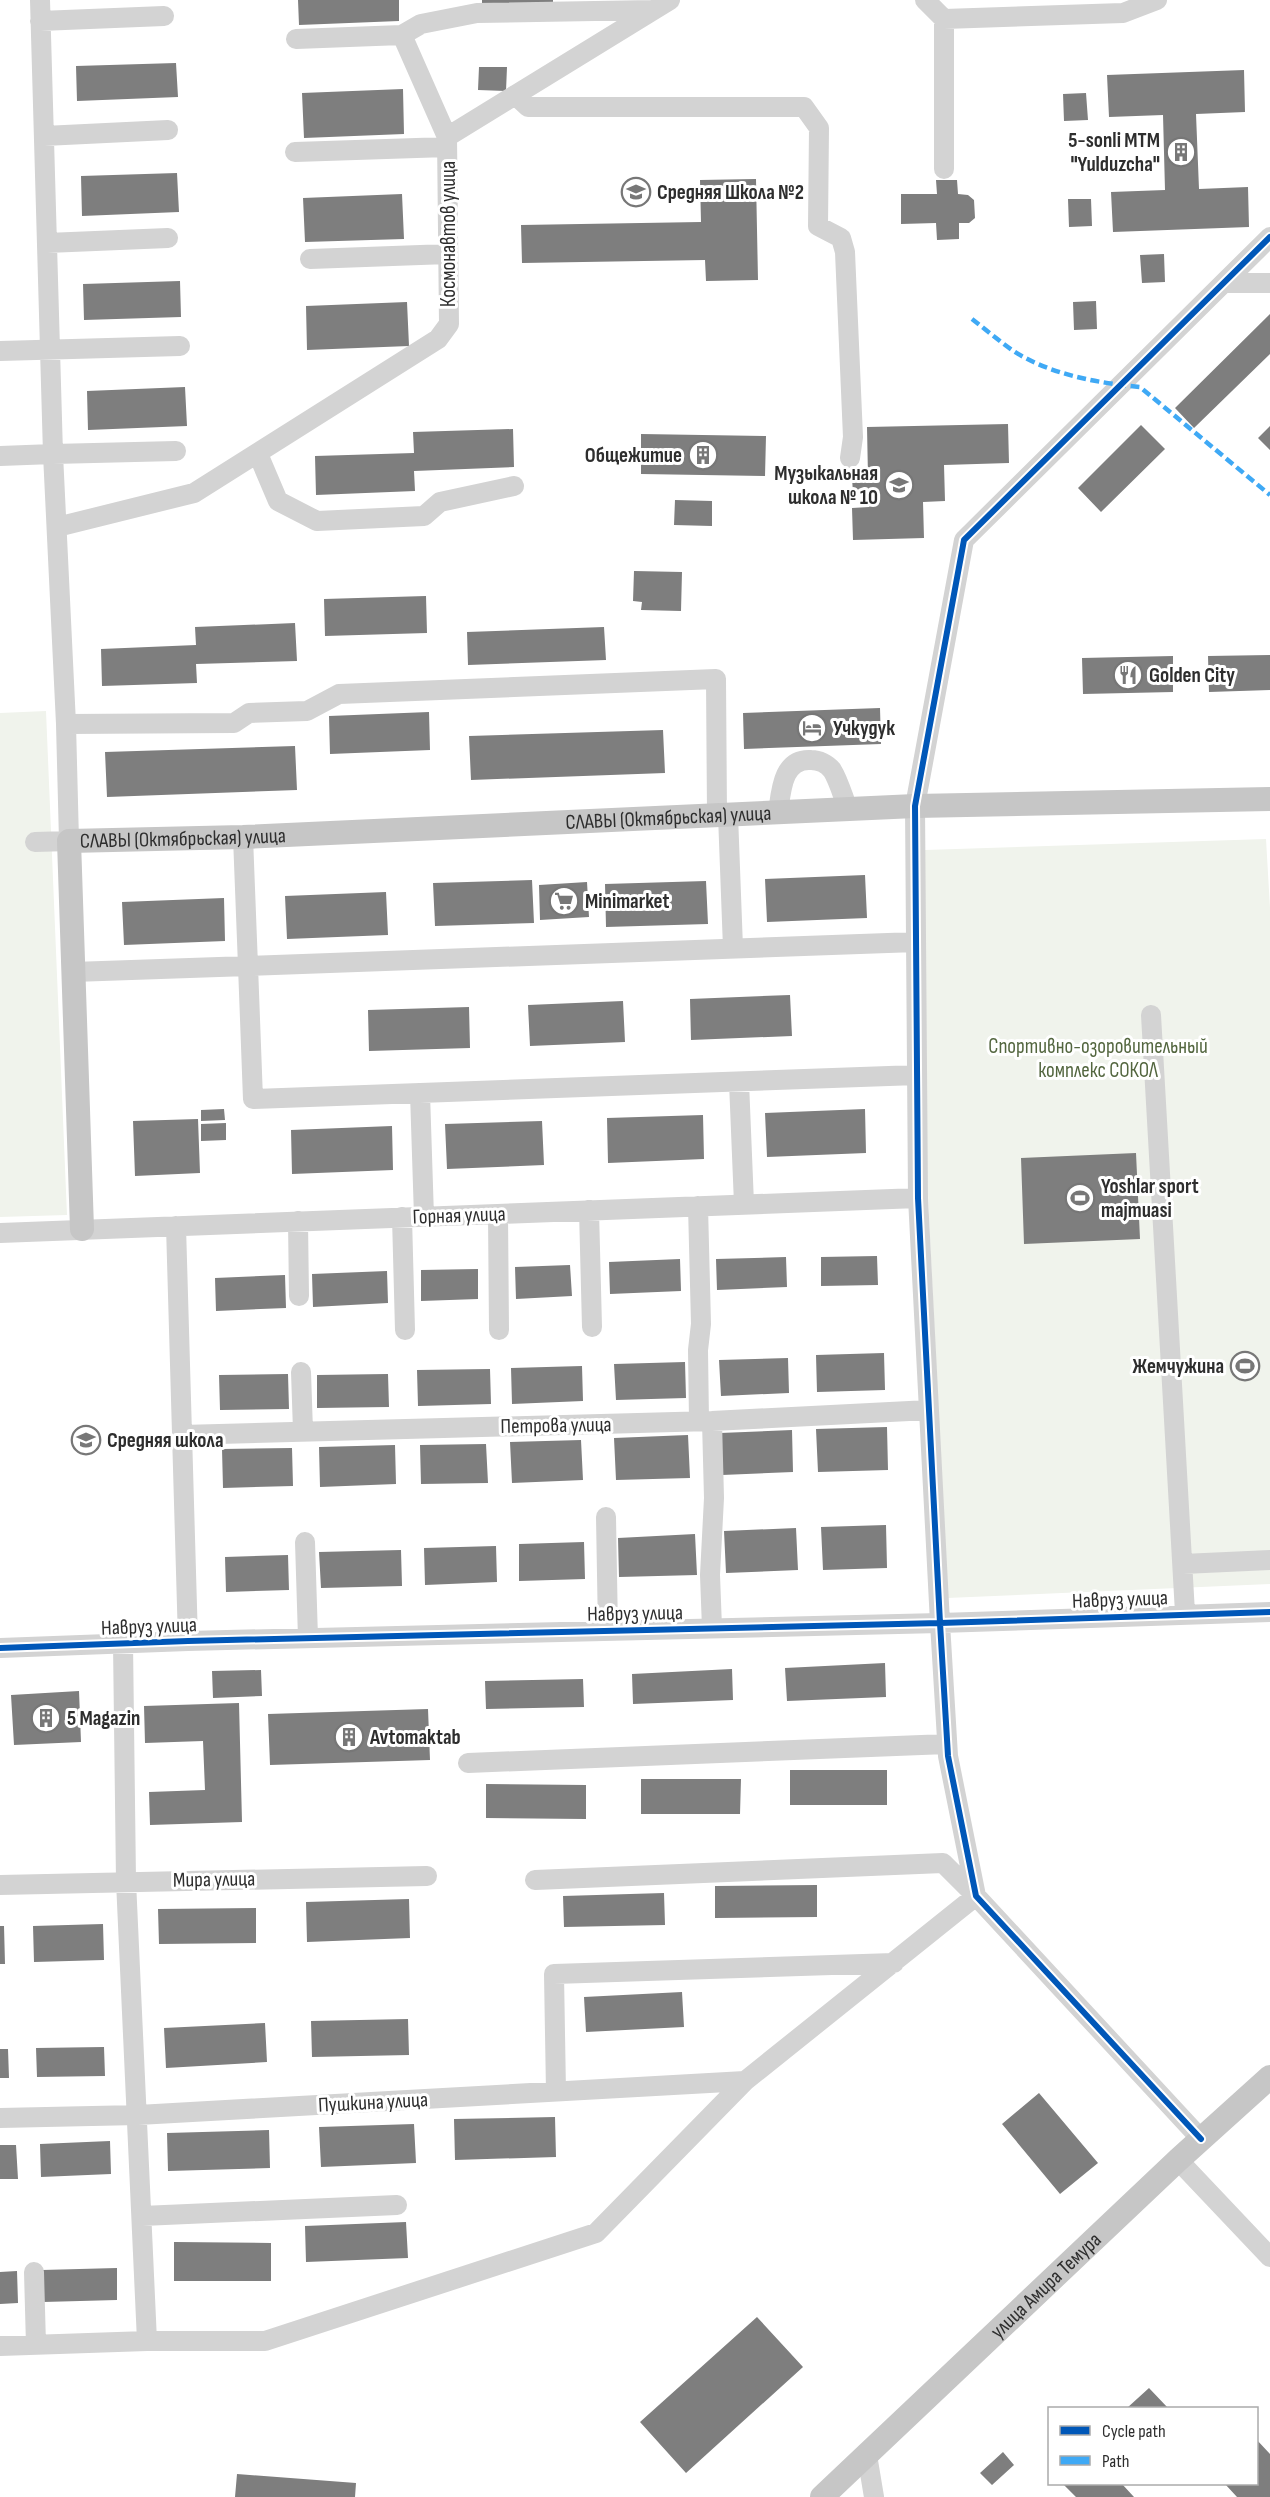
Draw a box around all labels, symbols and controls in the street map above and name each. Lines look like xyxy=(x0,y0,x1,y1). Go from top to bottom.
place label: 5-sonli MTM "Yulduzcha" xyxy=(1068,128,1160,177)
building icon: 5-sonli MTM "Yulduzcha" xyxy=(1165,136,1197,168)
street label: Космонавтов улица xyxy=(436,161,461,307)
school or university icon: Средняя Школа №2 xyxy=(620,176,652,208)
place label: Средняя Школа №2 xyxy=(657,180,804,205)
building icon: Общежитие xyxy=(687,439,719,471)
place label: Общежитие xyxy=(585,443,682,468)
place label: Музыкальная школа № 10 xyxy=(774,461,878,510)
school or university icon: Музыкальная школа № 10 xyxy=(883,469,915,501)
restaurant icon: Golden City xyxy=(1112,659,1144,691)
place label: Golden City xyxy=(1149,663,1235,688)
hotel icon: Учкудук xyxy=(796,712,828,744)
place label: Учкудук xyxy=(833,716,895,741)
street label: СЛАВЫ (Октябрьская) улица xyxy=(565,801,772,835)
street label: СЛАВЫ (Октябрьская) улица xyxy=(79,823,286,854)
supermarket icon: Minimarket xyxy=(548,885,580,917)
place label: Minimarket xyxy=(585,889,670,914)
park label: Спортивно-озоровительный комплекс СОКОЛ xyxy=(988,1034,1208,1083)
place label: Yoshlar sport majmuasi xyxy=(1101,1174,1199,1223)
sports icon: Yoshlar sport majmuasi xyxy=(1064,1182,1096,1214)
street label: Горная улица xyxy=(412,1201,506,1230)
sports icon: Жемчужина xyxy=(1229,1350,1261,1382)
place label: Жемчужина xyxy=(1132,1354,1224,1379)
street label: Петрова улица xyxy=(500,1412,612,1439)
school or university icon: Средняя школа xyxy=(70,1424,102,1456)
place label: Средняя школа xyxy=(107,1428,224,1453)
street label: Навруз улица xyxy=(1072,1585,1168,1614)
street label: Навруз улица xyxy=(587,1600,683,1627)
street label: Навруз улица xyxy=(101,1612,197,1641)
building icon: 5 Magazin xyxy=(30,1702,62,1734)
place label: 5 Magazin xyxy=(67,1706,140,1731)
building icon: Avtomaktab xyxy=(333,1721,365,1753)
place label: Avtomaktab xyxy=(369,1725,461,1750)
street label: Мира улица xyxy=(173,1866,255,1893)
street label: Пушкина улица xyxy=(317,2087,429,2118)
street label: улица Амира Темура xyxy=(985,2227,1107,2344)
legend xyxy=(1048,2407,1258,2485)
text: Cycle path xyxy=(1102,2421,1166,2442)
text: Path xyxy=(1102,2451,1130,2472)

